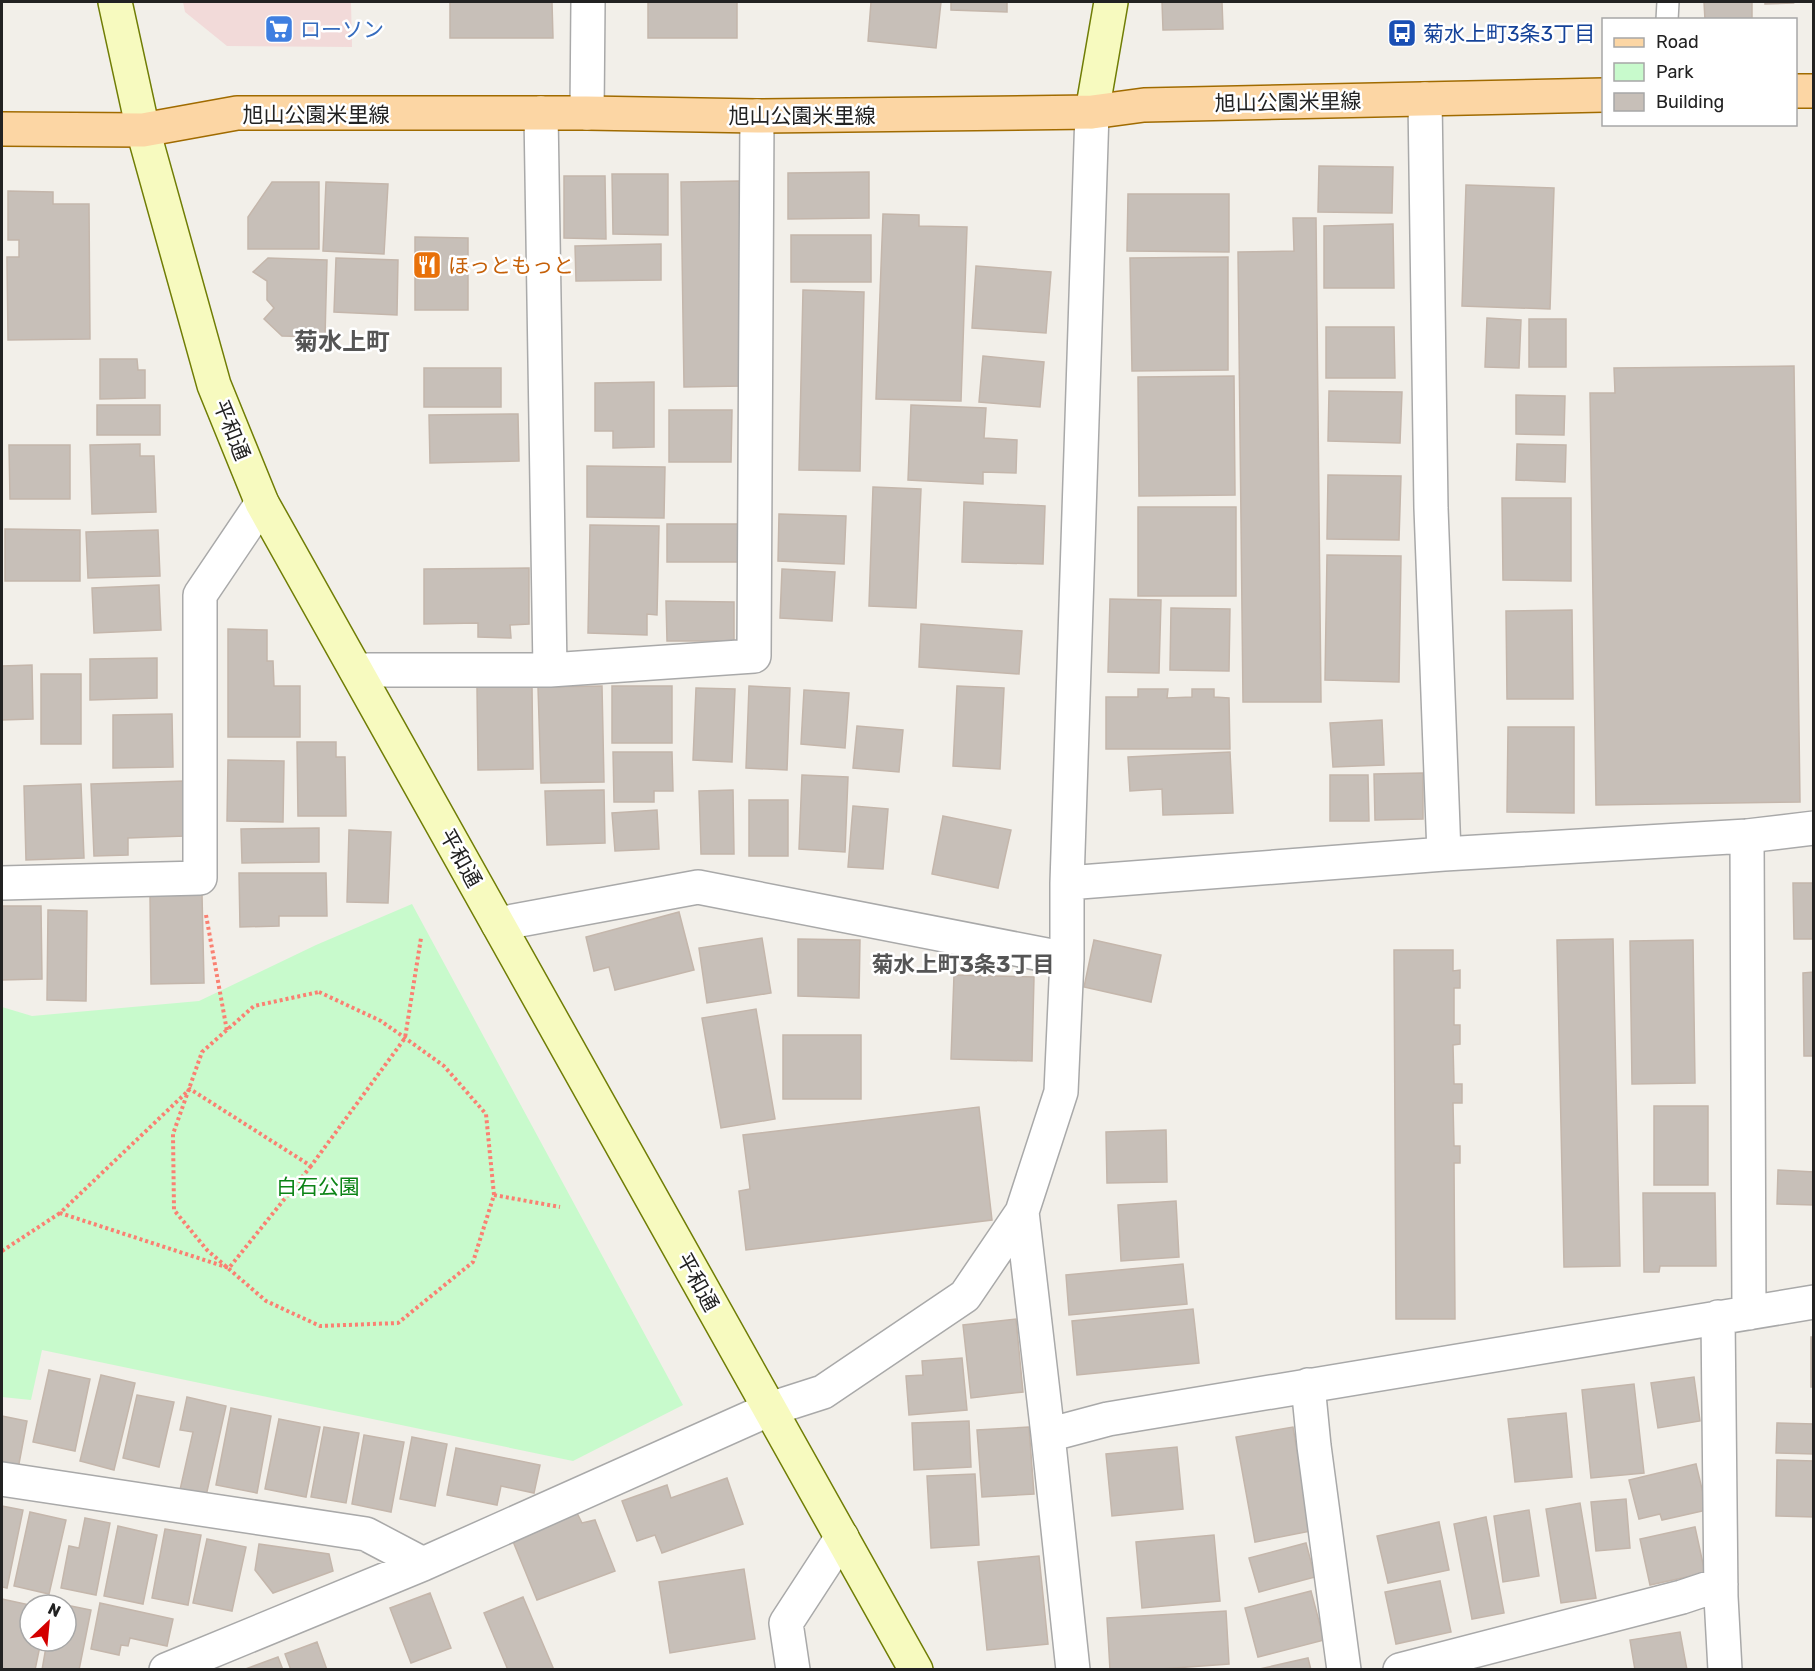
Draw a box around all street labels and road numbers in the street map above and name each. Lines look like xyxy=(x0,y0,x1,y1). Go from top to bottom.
street label: 旭山公園米里線 xyxy=(1214,88,1362,116)
street label: 旭山公園米里線 xyxy=(243,102,390,127)
street label: 旭山公園米里線 xyxy=(729,103,876,128)
street label: 平和通 xyxy=(209,396,255,464)
street label: 平和通 xyxy=(435,824,487,892)
street label: 平和通 xyxy=(672,1248,724,1316)

